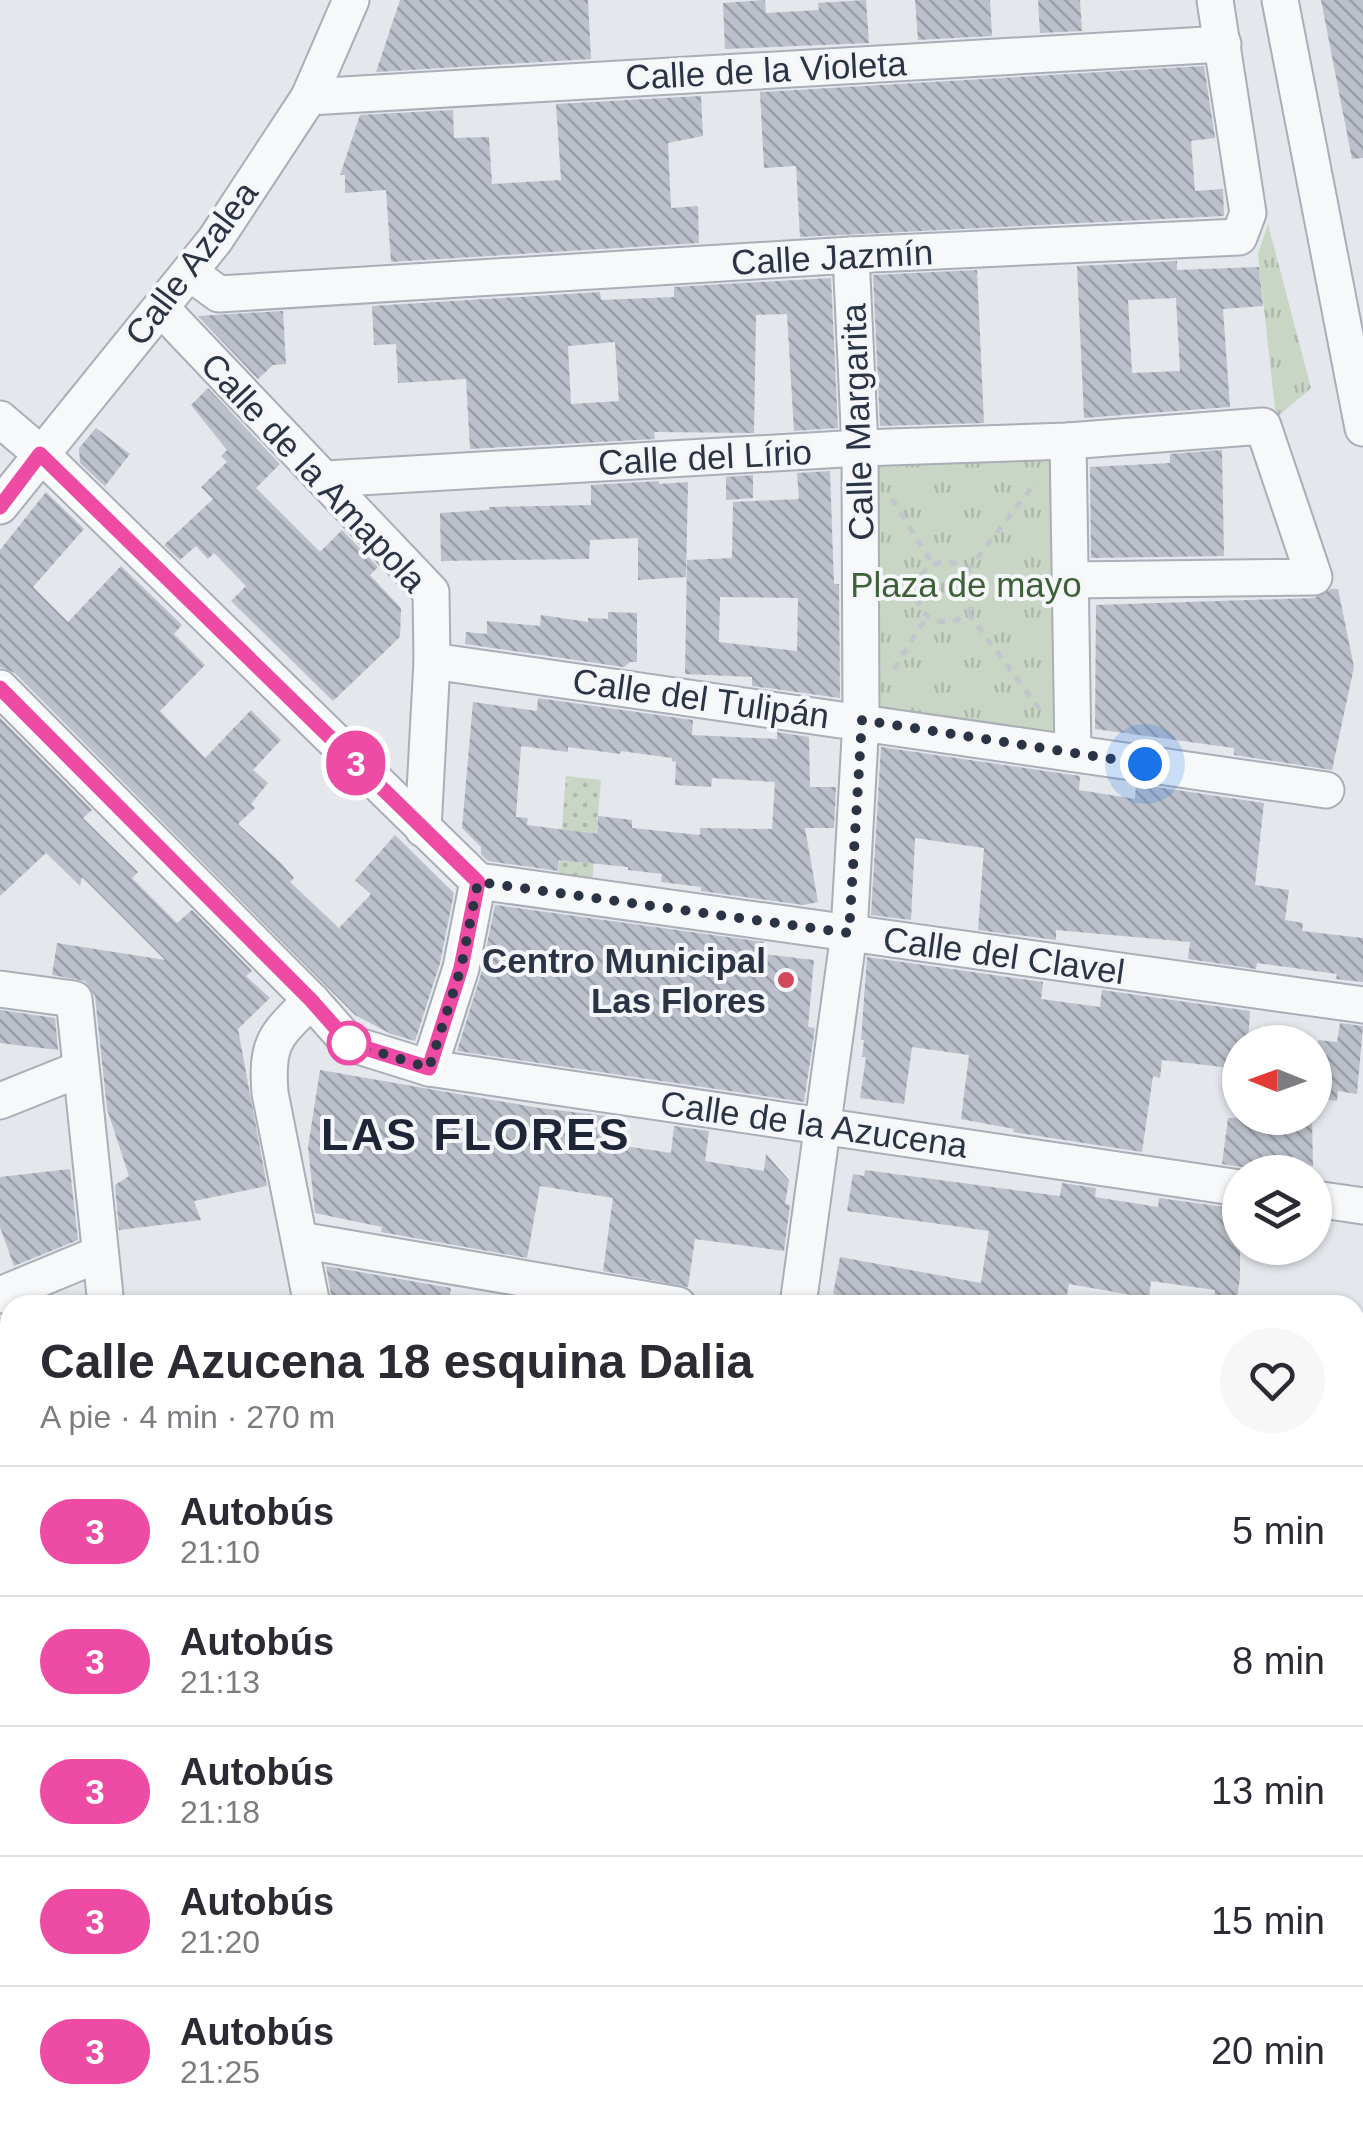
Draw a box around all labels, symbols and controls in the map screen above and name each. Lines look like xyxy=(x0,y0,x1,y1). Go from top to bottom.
street label: Calle de la Violeta xyxy=(624,43,908,97)
street label: Calle Azalea xyxy=(117,173,265,352)
street label: Calle Jazmín xyxy=(730,232,934,282)
street label: Calle Margarita xyxy=(833,302,881,541)
street label: Calle de la Amapola xyxy=(194,345,435,600)
street label: Calle del Lírio xyxy=(597,432,813,482)
park label: Plaza de mayo xyxy=(850,565,1082,604)
street label: Calle del Tulipán xyxy=(570,661,832,735)
line badge: 3 xyxy=(324,730,388,796)
your location xyxy=(1120,739,1170,789)
text: 3 xyxy=(346,744,366,783)
street label: Calle del Clavel xyxy=(881,919,1127,991)
place label: Centro Municipal Las Flores xyxy=(482,941,766,1020)
marker: Centro Municipal Las Flores xyxy=(775,969,797,991)
unlabelled marker xyxy=(328,1022,370,1064)
north arrow xyxy=(1222,1025,1332,1135)
map controls xyxy=(1222,1025,1332,1265)
street label: Calle de la Azucena xyxy=(658,1083,970,1165)
district label: LAS FLORES xyxy=(321,1109,631,1160)
button: layers xyxy=(1222,1155,1332,1265)
button: heart xyxy=(1220,1328,1325,1433)
text: Calle Azucena 18 esquina Dalia xyxy=(40,1335,753,1388)
text: A pie · 4 min · 270 m xyxy=(40,1399,335,1435)
text: Autobús xyxy=(180,1491,334,1533)
text: 5 min xyxy=(1232,1510,1325,1552)
text: 3 xyxy=(85,1512,105,1551)
text: 21:10 xyxy=(180,1534,260,1570)
text: Autobús xyxy=(180,1621,334,1663)
text: 8 min xyxy=(1232,1640,1325,1682)
text: 3 xyxy=(85,1642,105,1681)
text: 21:13 xyxy=(180,1664,260,1700)
text: Autobús xyxy=(180,1751,334,1793)
text: 13 min xyxy=(1211,1770,1325,1812)
text: 3 xyxy=(85,1772,105,1811)
text: 21:18 xyxy=(180,1794,260,1830)
text: Autobús xyxy=(180,1881,334,1923)
text: 15 min xyxy=(1211,1900,1325,1942)
text: 3 xyxy=(85,1902,105,1941)
text: 21:20 xyxy=(180,1924,260,1960)
text: Autobús xyxy=(180,2011,334,2053)
text: 20 min xyxy=(1211,2030,1325,2072)
text: 3 xyxy=(85,2032,105,2071)
text: 21:25 xyxy=(180,2054,260,2090)

